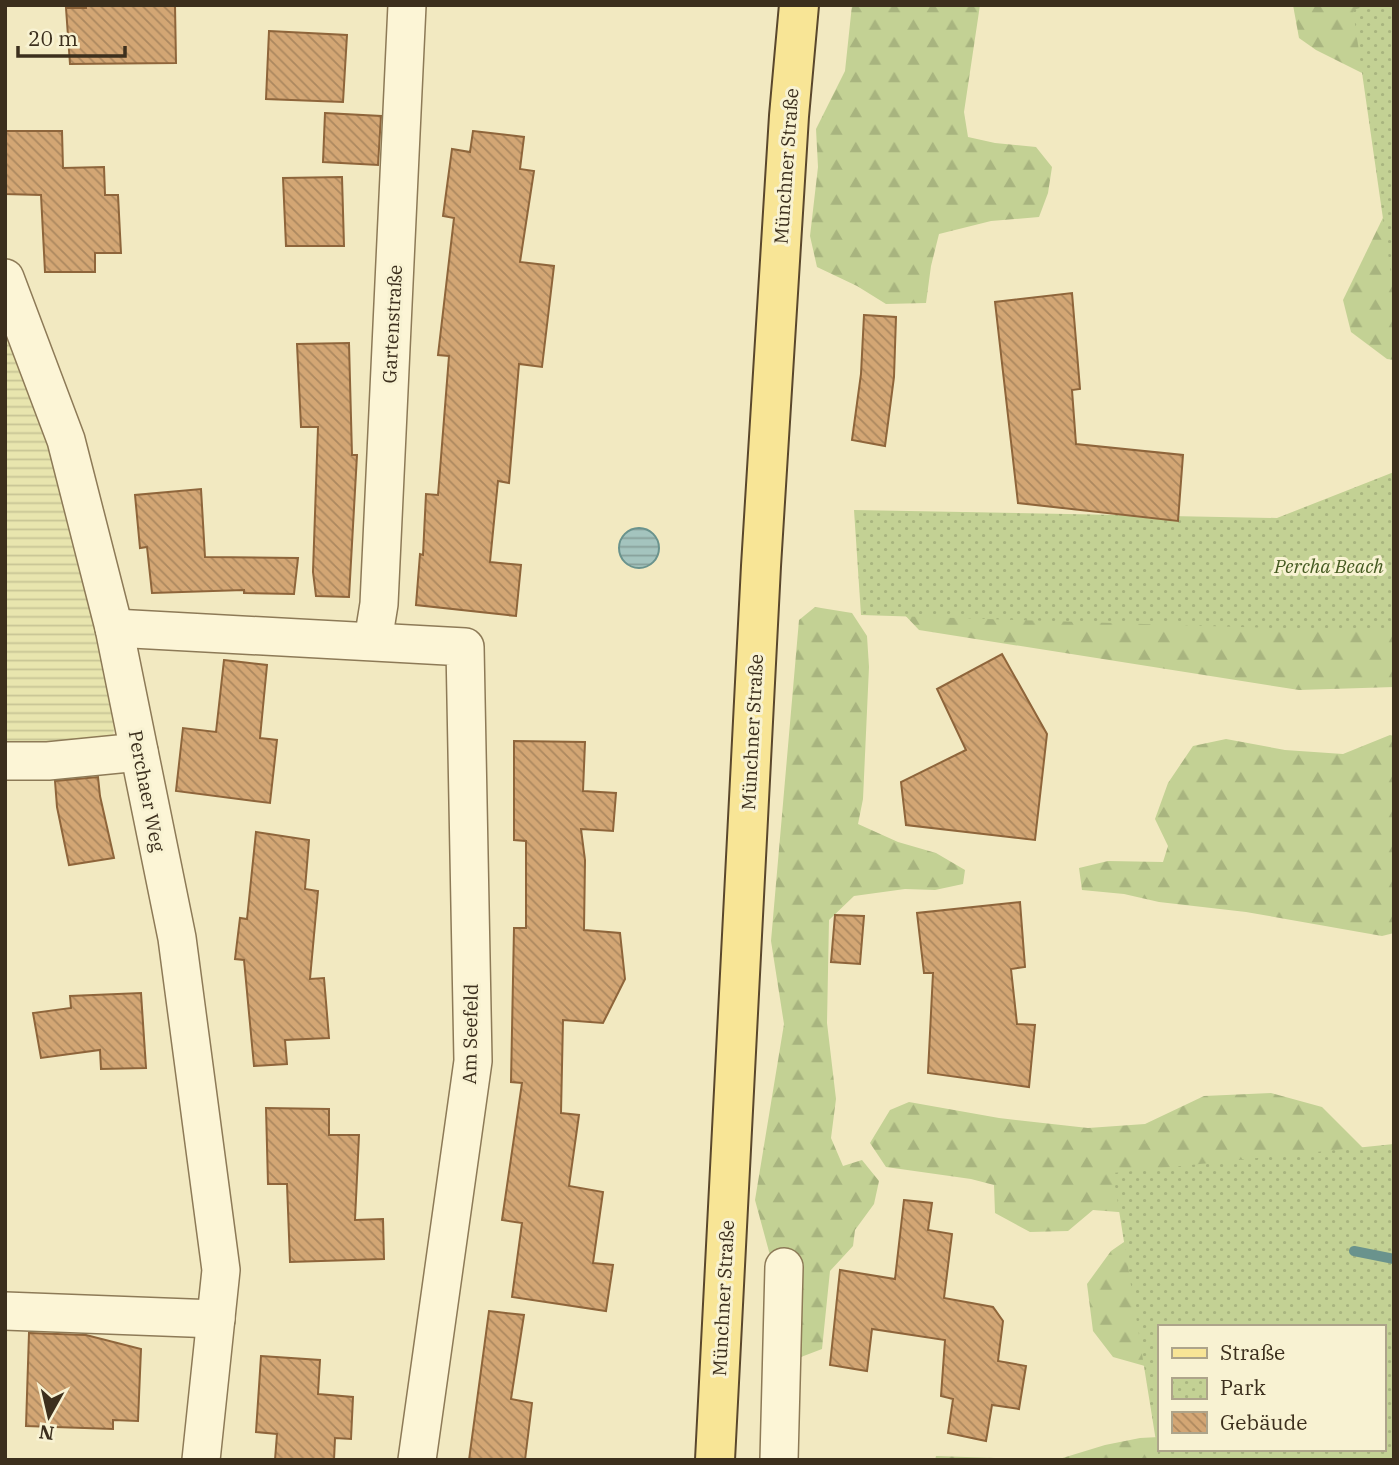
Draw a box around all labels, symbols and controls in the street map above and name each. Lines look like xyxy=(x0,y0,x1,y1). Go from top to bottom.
scale bar xyxy=(18,14,124,58)
text: 20 m xyxy=(28,24,78,52)
street label: Münchner Straße xyxy=(769,87,803,245)
street label: Gartenstraße xyxy=(377,264,407,384)
park label: Percha Beach xyxy=(1273,554,1384,578)
street label: Münchner Straße xyxy=(736,653,768,811)
street label: Perchaer Weg xyxy=(123,728,171,854)
street label: Am Seefeld xyxy=(457,983,483,1085)
street label: Münchner Straße xyxy=(707,1219,739,1377)
legend xyxy=(1158,1325,1385,1451)
text: Straße xyxy=(1220,1338,1285,1366)
text: Park xyxy=(1220,1373,1267,1401)
north arrow xyxy=(14,1381,84,1451)
text: Gebäude xyxy=(1220,1408,1308,1436)
text: N xyxy=(38,1420,56,1446)

